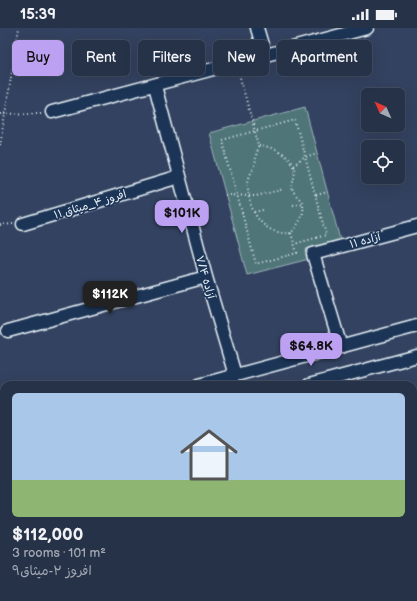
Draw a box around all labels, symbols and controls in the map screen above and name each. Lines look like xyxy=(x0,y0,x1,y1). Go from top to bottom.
text: 15:39 xyxy=(20,5,56,24)
chip: Buy xyxy=(12,40,64,76)
chip: Rent xyxy=(72,40,130,76)
chip: Filters xyxy=(138,40,205,76)
chip: New xyxy=(213,40,269,76)
chip: Apartment xyxy=(277,40,372,76)
north arrow xyxy=(361,88,405,132)
map controls xyxy=(361,88,405,184)
button: locate xyxy=(361,140,405,184)
street label: افروز ۴_میثاق ۱۱ xyxy=(52,187,128,223)
pin: $101K xyxy=(154,200,210,234)
text: $101K xyxy=(164,205,200,221)
street label: آزاده ۱۱ xyxy=(348,230,383,251)
street label: آزاده ۷/۴ xyxy=(193,254,218,302)
pin: $112K xyxy=(82,281,138,315)
text: $112K xyxy=(92,286,128,302)
pin: $64.8K xyxy=(278,333,344,367)
text: $64.8K xyxy=(289,338,333,354)
icon: home xyxy=(173,419,245,491)
text: $112,000 xyxy=(12,525,83,545)
text: 3 rooms · 101 m² xyxy=(12,545,106,561)
text: افروز ۲-میثاق۹ xyxy=(12,563,92,579)

